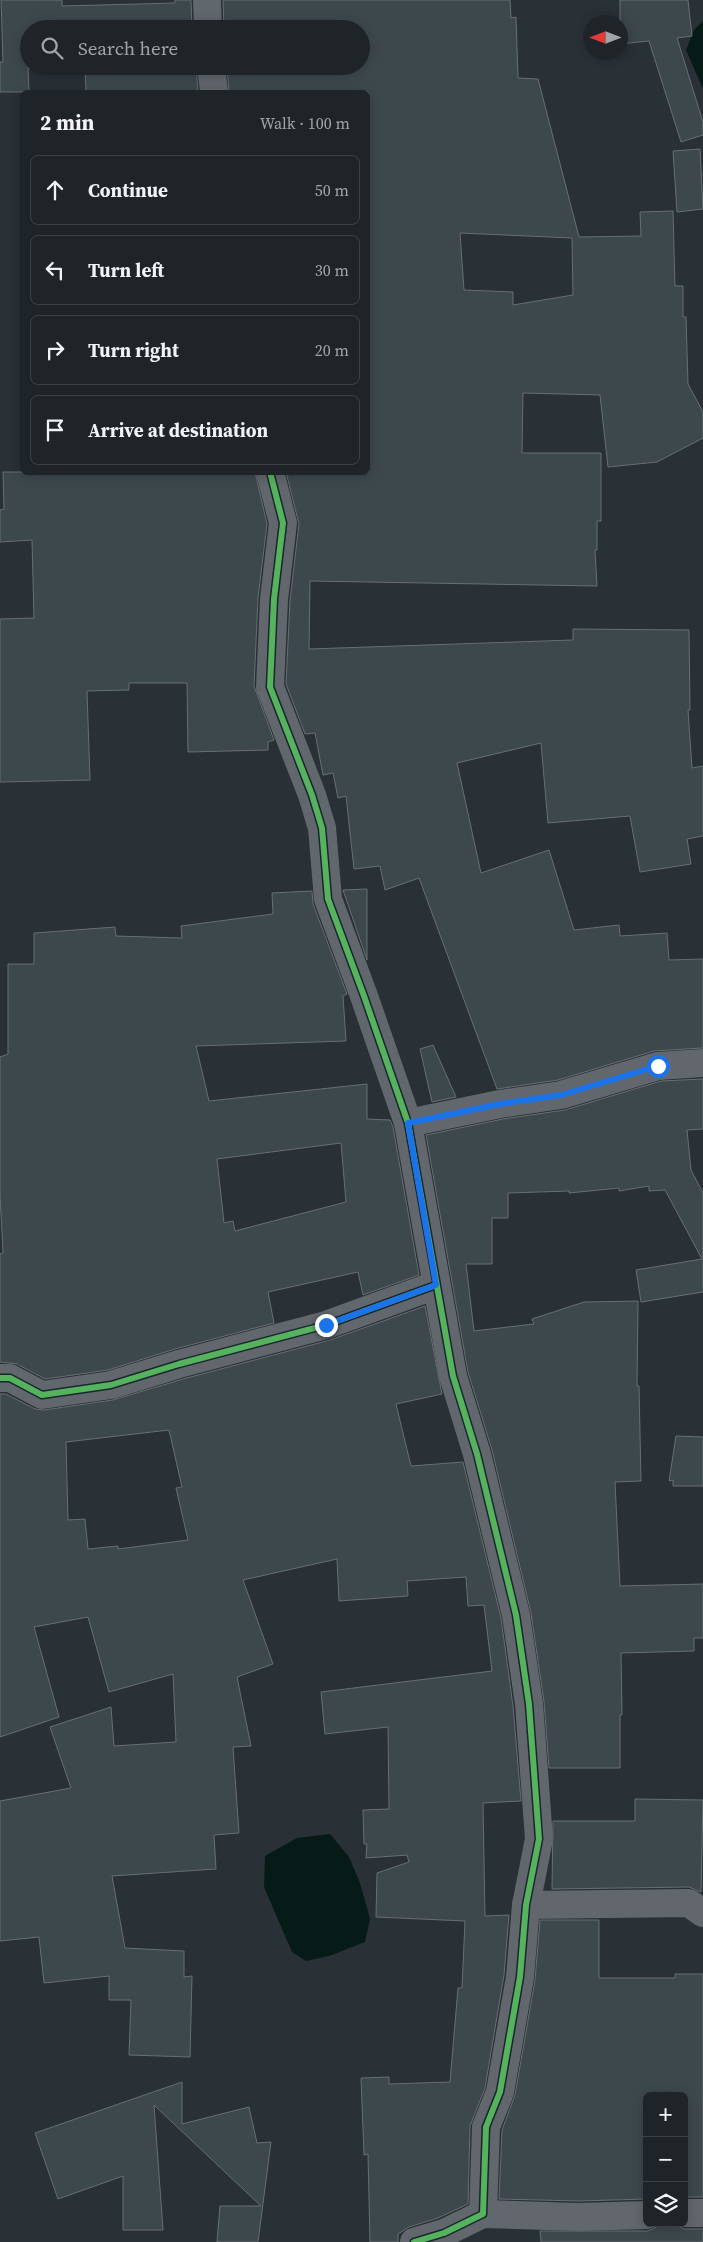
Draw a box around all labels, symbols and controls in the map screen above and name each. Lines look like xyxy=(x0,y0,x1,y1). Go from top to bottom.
north arrow xyxy=(583,15,628,60)
search box xyxy=(20,20,370,75)
icon: search xyxy=(38,34,66,62)
text: Search here xyxy=(78,35,178,61)
text: 2 min xyxy=(40,108,95,137)
text: Walk · 100 m xyxy=(260,112,350,134)
icon: ahead xyxy=(41,176,69,204)
text: Continue xyxy=(88,177,168,203)
text: 50 m xyxy=(315,179,349,201)
icon: left xyxy=(41,256,69,284)
text: Turn left xyxy=(88,257,164,283)
text: 30 m xyxy=(315,259,349,281)
icon: right xyxy=(41,336,69,364)
text: Turn right xyxy=(88,337,179,363)
text: 20 m xyxy=(315,339,349,361)
icon: arrive xyxy=(41,416,69,444)
text: Arrive at destination xyxy=(88,417,268,443)
route start xyxy=(647,1055,670,1078)
route end xyxy=(315,1314,338,1337)
map controls xyxy=(643,2092,688,2227)
button: + xyxy=(643,2092,688,2137)
button: − xyxy=(643,2137,688,2182)
button: layers xyxy=(643,2182,688,2227)

